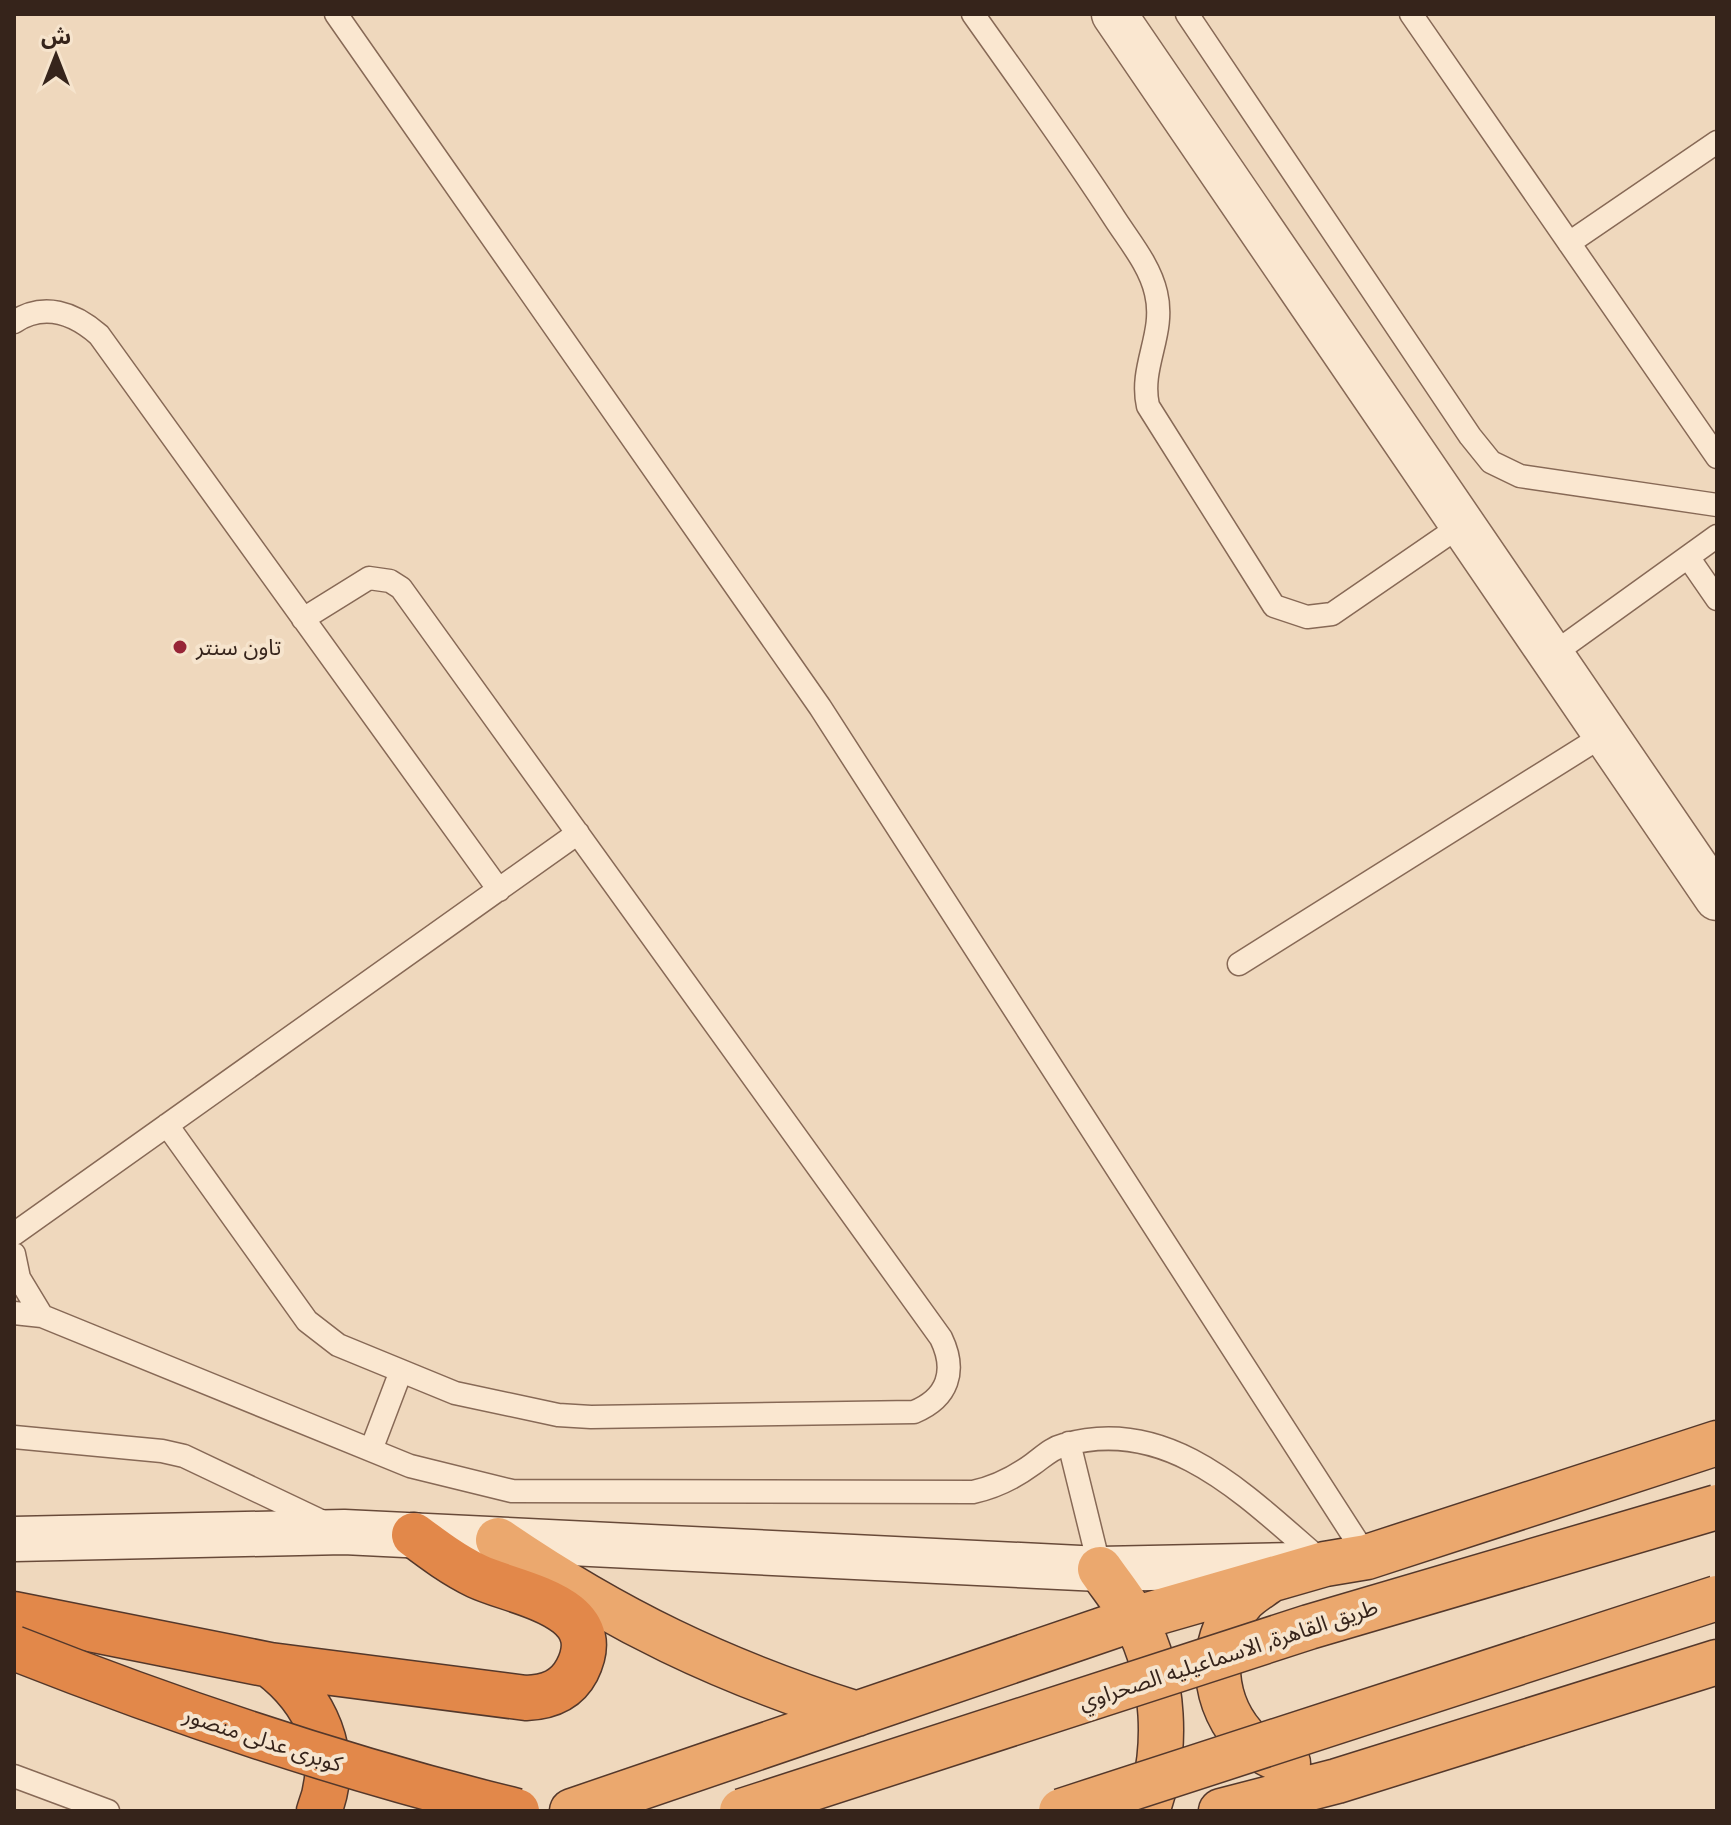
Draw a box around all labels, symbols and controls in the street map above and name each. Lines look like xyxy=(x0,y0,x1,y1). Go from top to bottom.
text: ش xyxy=(41,14,71,60)
north arrow xyxy=(16,16,96,96)
place label: تاون سنتر xyxy=(195,625,281,671)
marker: تاون سنتر xyxy=(171,638,189,656)
street label: طريق القاهرة, الاسماعيليه الصحراوي xyxy=(1072,1585,1384,1725)
street label: كوبرى عدلى منصور xyxy=(176,1692,349,1788)

